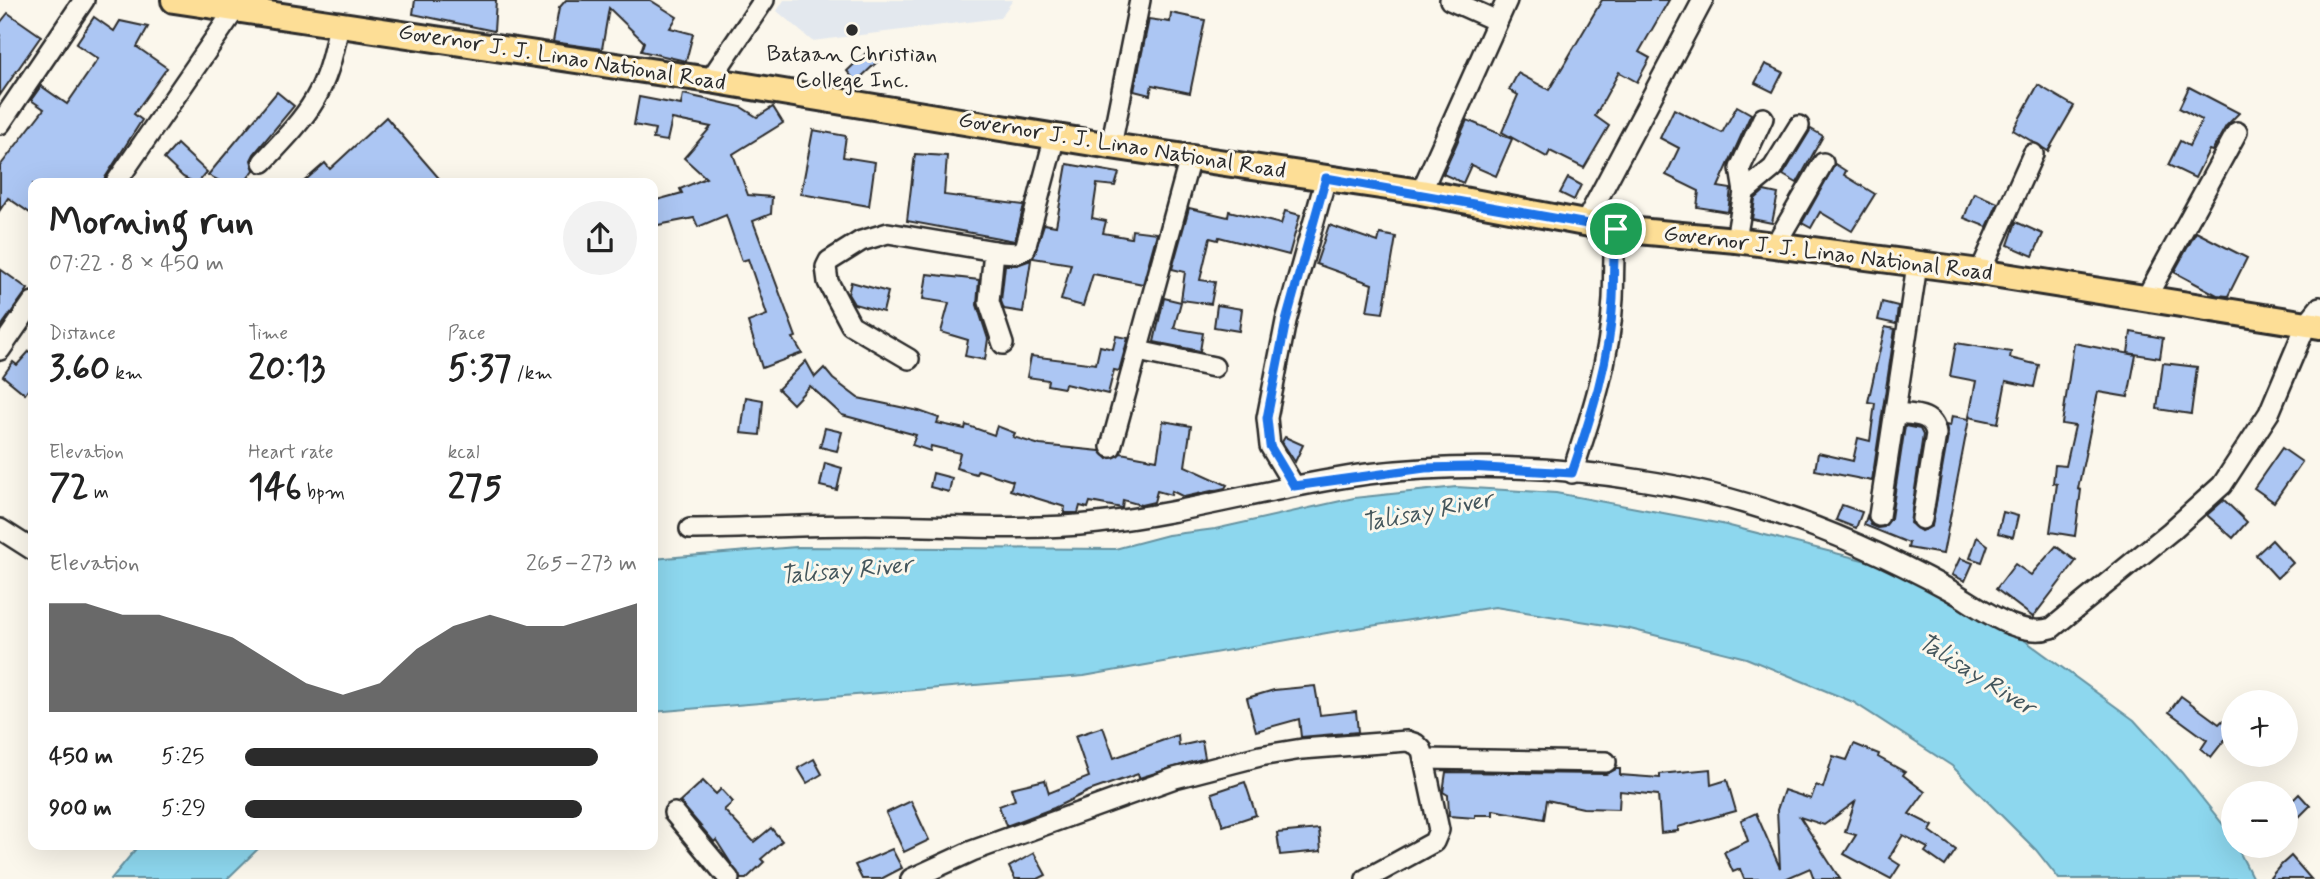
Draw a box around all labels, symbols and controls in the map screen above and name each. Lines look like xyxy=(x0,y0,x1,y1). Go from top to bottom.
street label: Governor J. J. Linao National Road xyxy=(396,17,728,99)
marker: Bataan Christian College Inc. xyxy=(844,22,860,38)
place label: Bataan Christian College Inc. xyxy=(767,40,937,96)
street label: Governor J. J. Linao National Road xyxy=(956,105,1288,187)
text: Morning run xyxy=(49,198,254,247)
pin xyxy=(1586,199,1646,259)
button: share xyxy=(563,201,637,275)
icon: arrive xyxy=(1597,210,1635,248)
street label: Governor J. J. Linao National Road xyxy=(1662,219,1994,289)
text: 07:22 · 8 × 450 m xyxy=(49,249,224,279)
text: Distance xyxy=(49,321,116,346)
text: Time xyxy=(248,321,288,346)
text: Pace xyxy=(448,321,485,346)
text: 3.60 xyxy=(49,346,110,392)
text: 20:13 xyxy=(248,346,325,392)
text: 5:37 xyxy=(448,346,511,392)
text: km xyxy=(110,361,143,386)
text: /km xyxy=(511,361,553,386)
text: Elevation xyxy=(49,440,124,465)
text: Heart rate xyxy=(248,440,334,465)
text: kcal xyxy=(448,440,480,465)
text: 72 xyxy=(49,465,89,511)
text: 146 xyxy=(248,465,302,511)
text: 275 xyxy=(448,465,502,511)
text: m xyxy=(89,480,109,505)
text: bpm xyxy=(302,480,345,505)
water label: Talisay River xyxy=(1359,484,1498,540)
text: Elevation xyxy=(49,549,140,579)
text: 265–273 m xyxy=(526,549,637,579)
water label: Talisay River xyxy=(779,550,916,592)
water label: Talisay River xyxy=(1912,627,2043,725)
map controls xyxy=(2221,690,2298,858)
button: + xyxy=(2221,690,2298,767)
text: 450 m xyxy=(49,742,113,772)
text: 5:25 xyxy=(161,742,204,772)
button: − xyxy=(2221,781,2298,858)
text: 900 m xyxy=(49,794,112,824)
text: 5:29 xyxy=(161,794,206,824)

